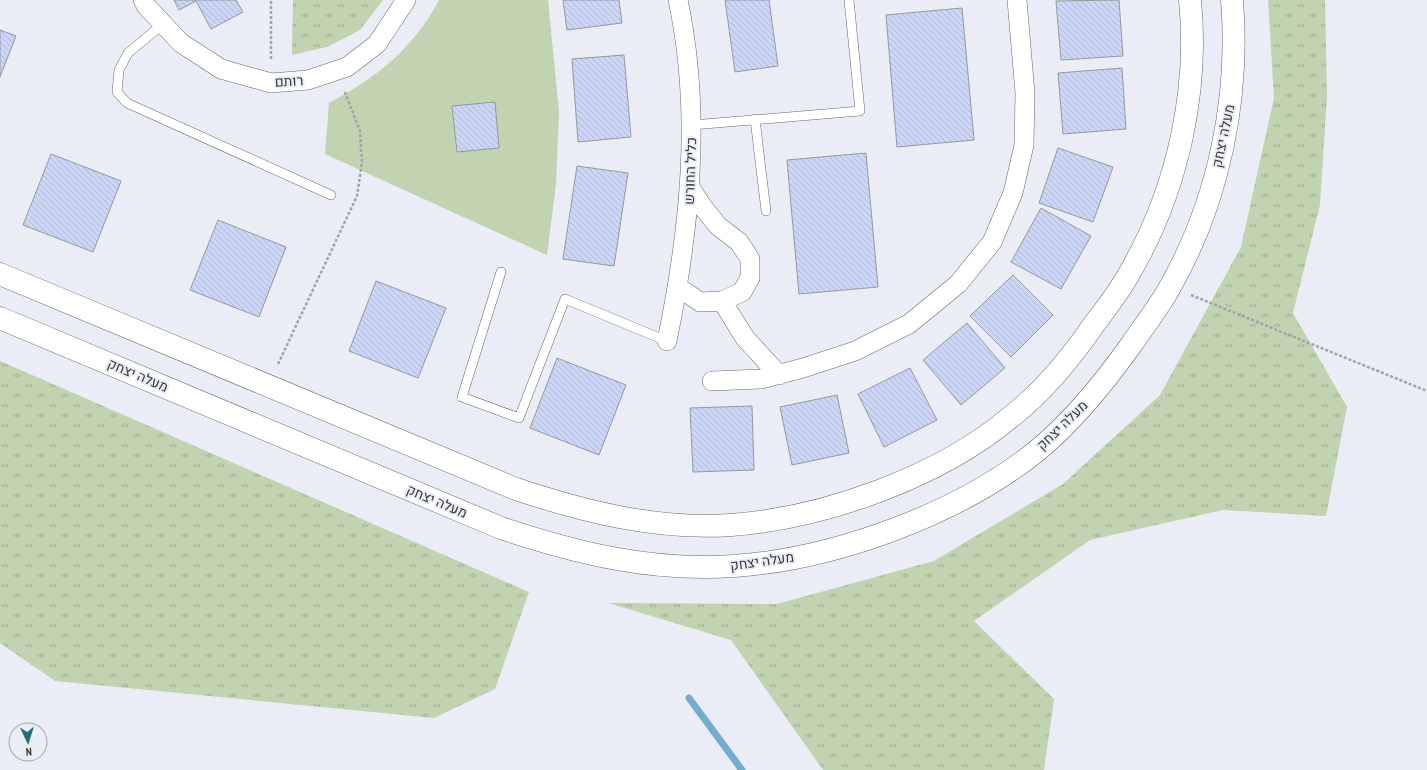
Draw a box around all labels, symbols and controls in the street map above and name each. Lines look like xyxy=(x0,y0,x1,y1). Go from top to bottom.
street label: רותם xyxy=(274,71,304,91)
street label: מעלה יצחק xyxy=(1207,103,1239,169)
street label: כליל החורש xyxy=(680,137,700,205)
street label: מעלה יצחק xyxy=(105,354,171,396)
street label: מעלה יצחק xyxy=(1033,396,1091,454)
street label: מעלה יצחק xyxy=(404,480,470,522)
street label: מעלה יצחק xyxy=(729,548,795,574)
north arrow xyxy=(8,722,48,762)
text: N xyxy=(25,745,32,759)

